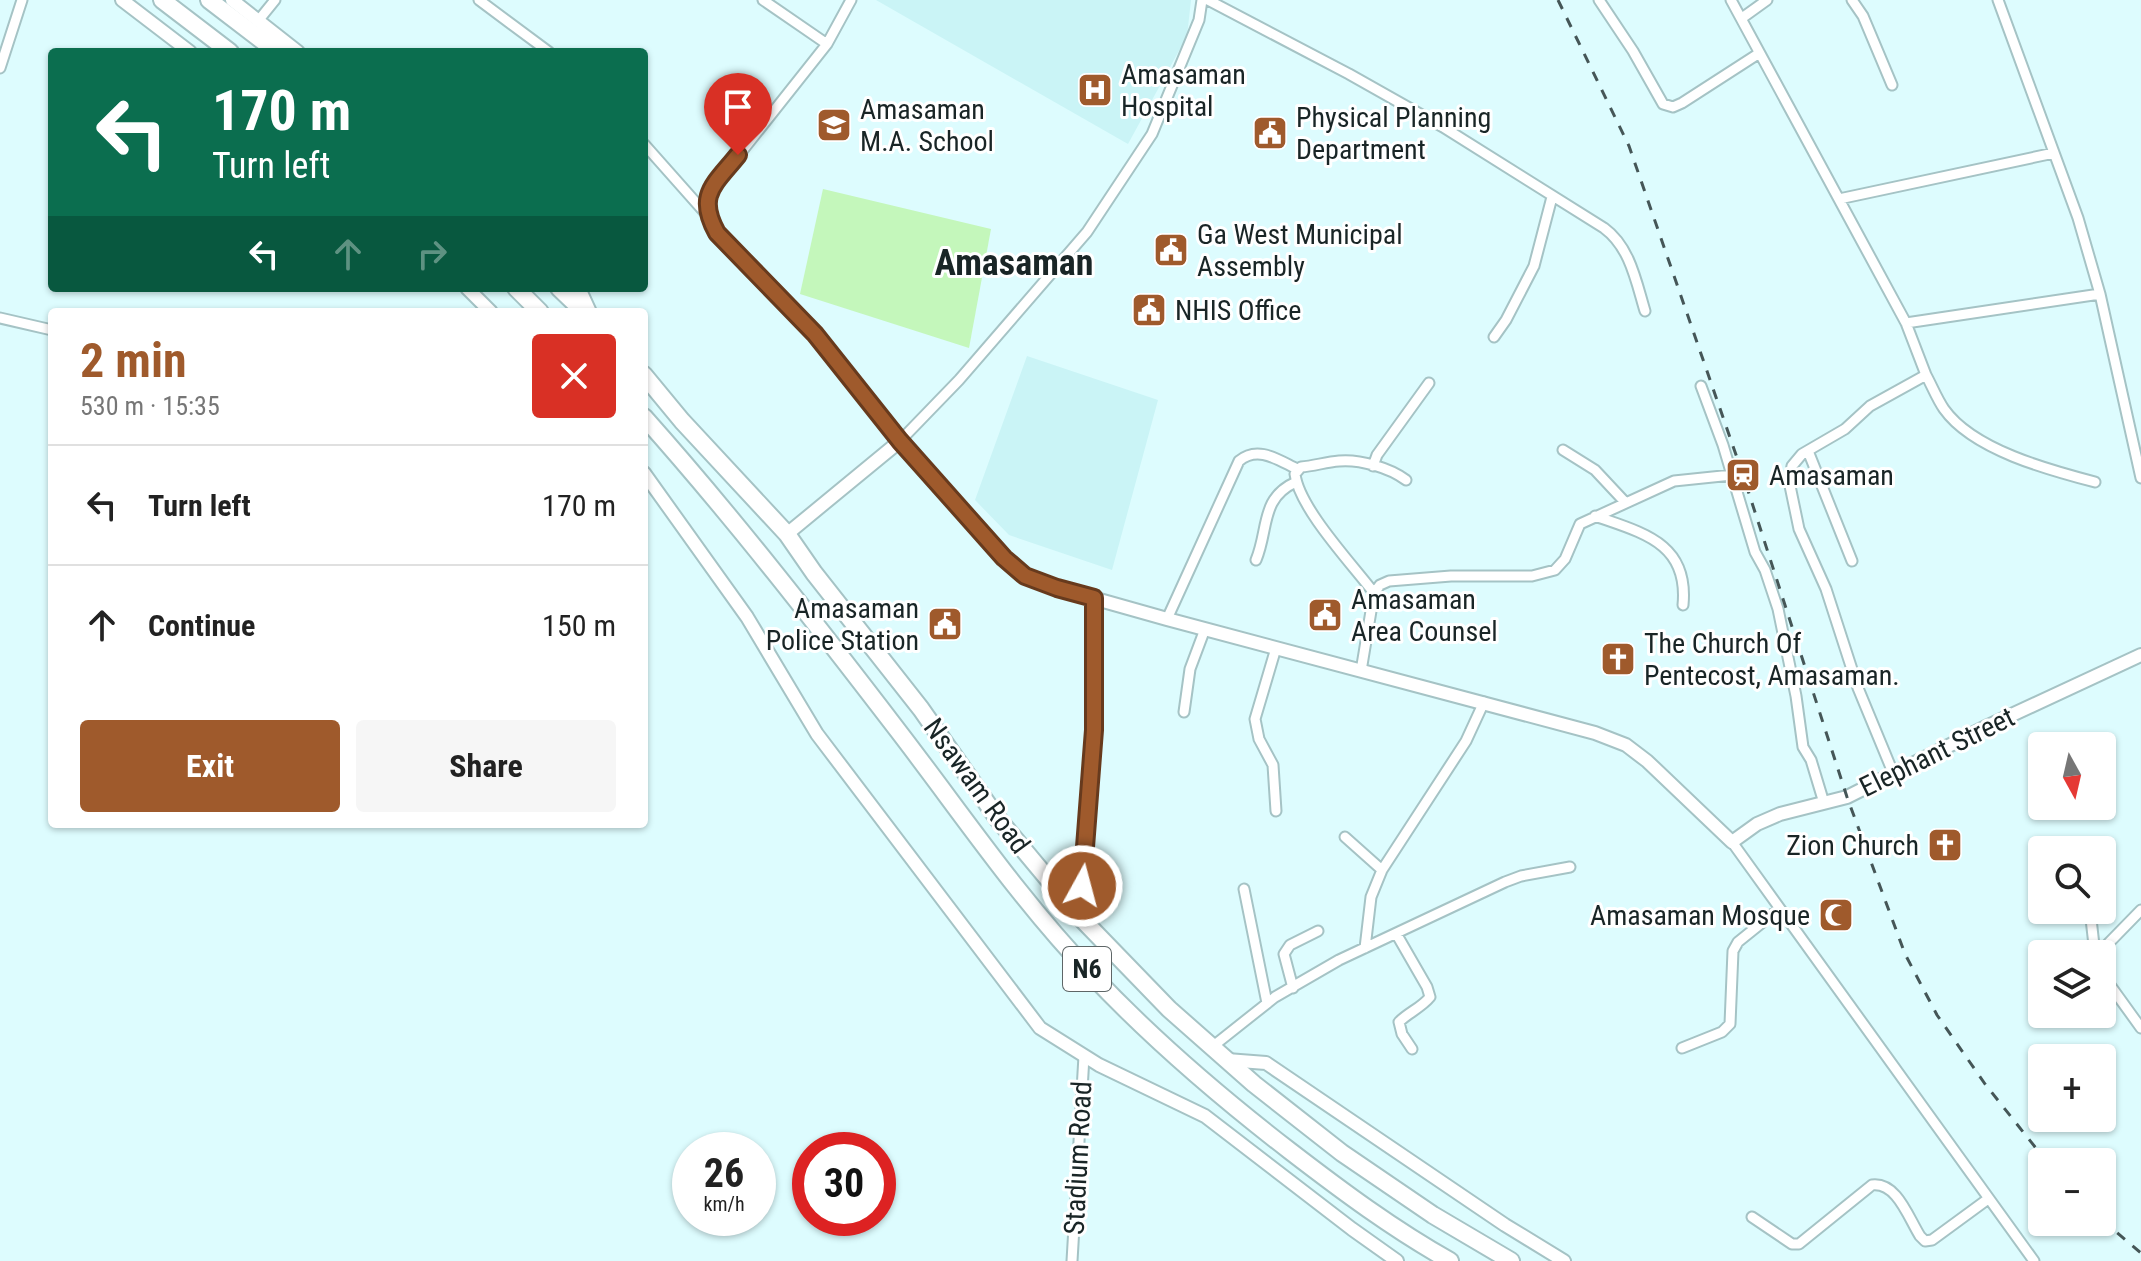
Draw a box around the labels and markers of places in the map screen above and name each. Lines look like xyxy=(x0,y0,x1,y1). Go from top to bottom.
place label: Amasaman Hospital xyxy=(1121,58,1246,123)
hospital icon: Amasaman Hospital xyxy=(1076,71,1114,109)
pin xyxy=(704,73,772,155)
place label: Amasaman M.A. School xyxy=(860,93,994,158)
place label: Physical Planning Department xyxy=(1296,101,1491,166)
school or university icon: Amasaman M.A. School xyxy=(815,106,853,144)
public building icon: Physical Planning Department xyxy=(1251,114,1289,152)
place label: Ga West Municipal Assembly xyxy=(1197,218,1403,283)
public building icon: Ga West Municipal Assembly xyxy=(1152,231,1190,269)
public building icon: NHIS Office xyxy=(1130,291,1168,329)
place label: NHIS Office xyxy=(1175,294,1301,327)
station icon: Amasaman xyxy=(1724,456,1762,494)
place label: Amasaman xyxy=(1769,459,1894,492)
place label: Amasaman Area Counsel xyxy=(1351,583,1498,648)
place label: Amasaman Police Station xyxy=(766,592,919,657)
public building icon: Amasaman Area Counsel xyxy=(1306,596,1344,634)
public building icon: Amasaman Police Station xyxy=(926,605,964,643)
place label: The Church Of Pentecost, Amasaman. xyxy=(1644,627,1900,692)
church icon: The Church Of Pentecost, Amasaman. xyxy=(1599,640,1637,678)
church icon: Zion Church xyxy=(1926,826,1964,864)
place label: Zion Church xyxy=(1786,829,1919,862)
mosque icon: Amasaman Mosque xyxy=(1817,896,1855,934)
place label: Amasaman Mosque xyxy=(1590,899,1810,932)

